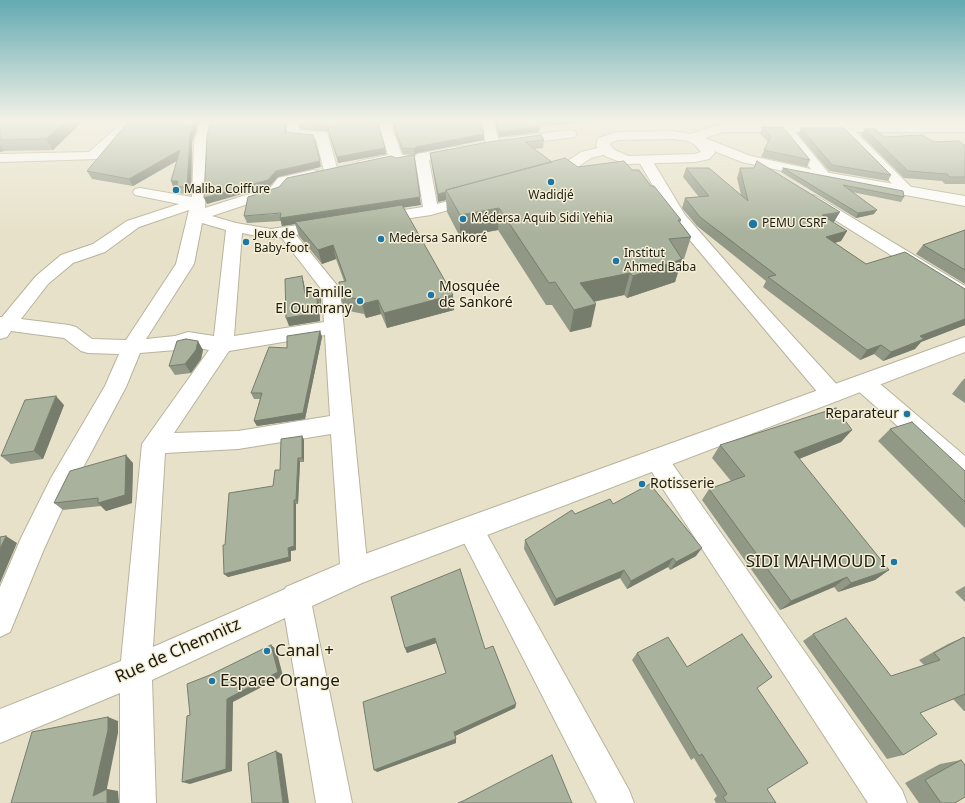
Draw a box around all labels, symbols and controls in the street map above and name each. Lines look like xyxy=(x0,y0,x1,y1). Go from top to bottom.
marker: Wadidjé xyxy=(546,177,556,187)
place label: Maliba Coiffure xyxy=(184,183,270,197)
marker: Maliba Coiffure xyxy=(171,185,181,195)
place label: Wadidjé xyxy=(528,189,574,203)
place label: Médersa Aquib Sidi Yehia xyxy=(471,212,613,226)
marker: Médersa Aquib Sidi Yehia xyxy=(458,214,468,224)
place label: PEMU CSRF xyxy=(762,217,827,231)
marker: PEMU CSRF xyxy=(747,218,759,230)
place label: Jeux de Baby-foot xyxy=(254,228,309,256)
place label: Medersa Sankoré xyxy=(389,232,487,246)
marker: Medersa Sankoré xyxy=(376,234,386,244)
marker: Jeux de Baby-foot xyxy=(241,237,251,247)
place label: Institut Ahmed Baba xyxy=(624,247,696,275)
marker: Institut Ahmed Baba xyxy=(611,256,621,266)
place label: Mosquée de Sankoré xyxy=(439,279,513,312)
place label: Famille El Oumrany xyxy=(275,285,352,318)
marker: Mosquée de Sankoré xyxy=(426,290,436,300)
marker: Famille El Oumrany xyxy=(355,296,365,306)
place label: Reparateur xyxy=(825,406,899,422)
marker: Reparateur xyxy=(902,409,912,419)
place label: Rotisserie xyxy=(650,476,714,492)
marker: Rotisserie xyxy=(637,479,647,489)
place label: SIDI MAHMOUD I xyxy=(746,552,886,572)
marker: SIDI MAHMOUD I xyxy=(889,557,899,567)
street label: Rue de Chemnitz xyxy=(112,614,244,688)
place label: Canal + xyxy=(275,641,334,661)
marker: Canal + xyxy=(262,646,272,656)
place label: Espace Orange xyxy=(220,671,340,691)
marker: Espace Orange xyxy=(207,676,217,686)

